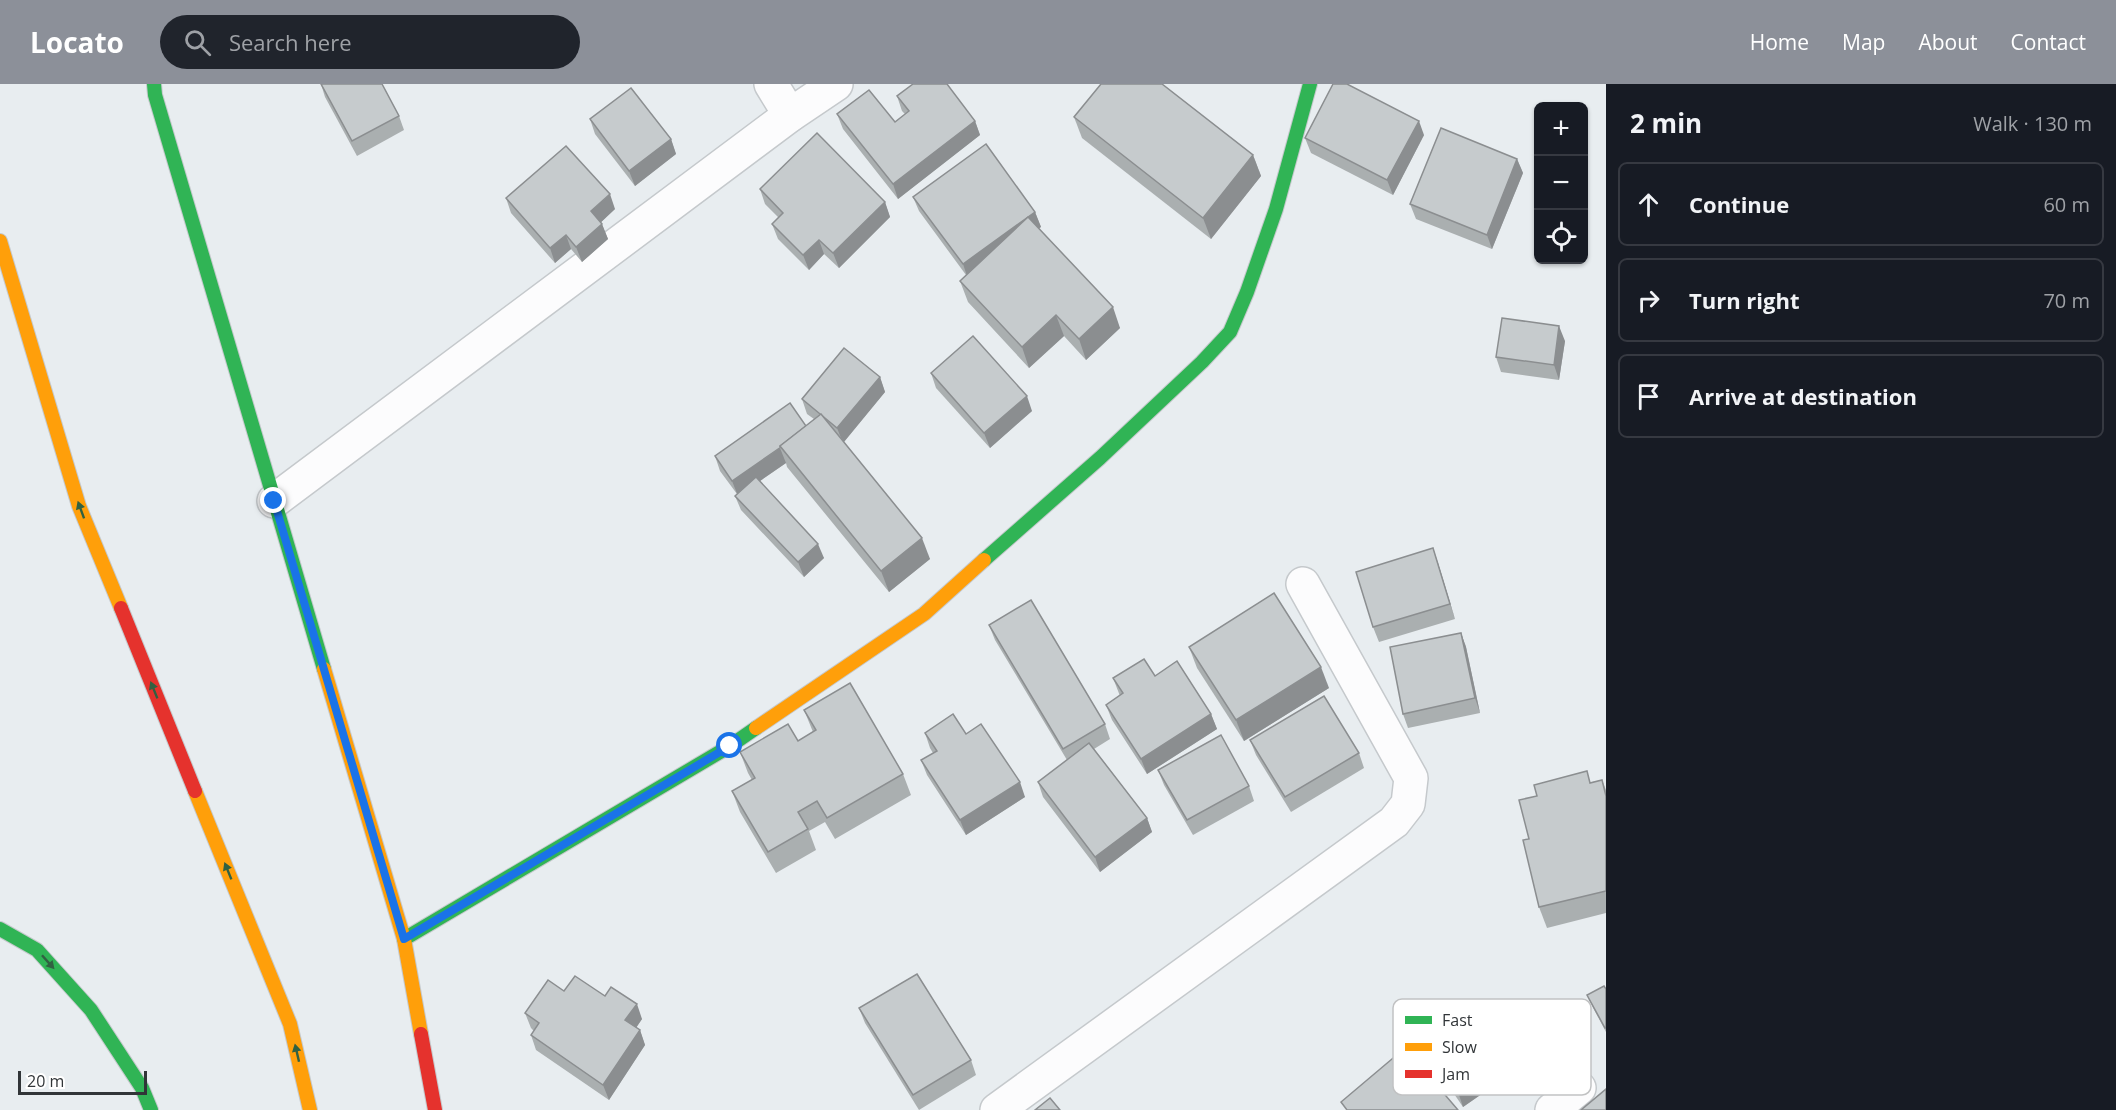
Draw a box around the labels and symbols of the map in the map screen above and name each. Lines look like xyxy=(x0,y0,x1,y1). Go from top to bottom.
route end xyxy=(260,487,286,513)
one-way arrow xyxy=(76,500,86,518)
one-way arrow xyxy=(149,681,159,699)
route start xyxy=(716,732,742,758)
one-way arrow xyxy=(223,862,232,880)
one-way arrow xyxy=(41,954,54,969)
legend xyxy=(1393,999,1591,1095)
text: Fast xyxy=(1442,1009,1473,1031)
text: Slow xyxy=(1442,1036,1477,1058)
one-way arrow xyxy=(291,1044,301,1062)
text: Jam xyxy=(1440,1063,1470,1085)
scale bar xyxy=(18,1068,147,1096)

